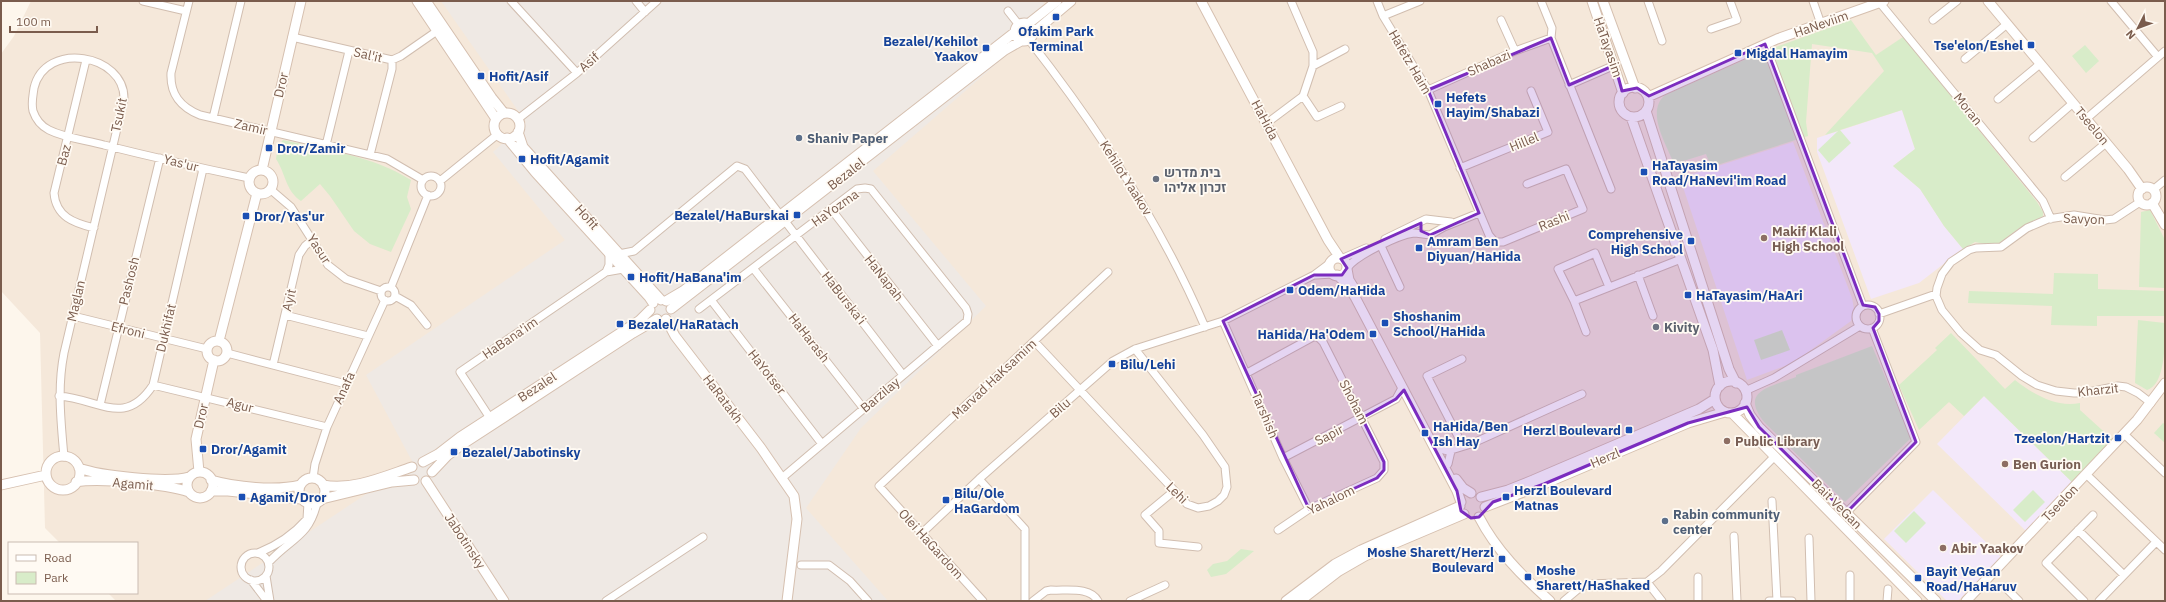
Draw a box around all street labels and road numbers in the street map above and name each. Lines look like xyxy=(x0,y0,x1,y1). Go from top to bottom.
street label: HaNeviim xyxy=(1791,7,1851,41)
street label: HaTayasim xyxy=(1590,15,1626,79)
street label: Hafetz Haim xyxy=(1385,27,1435,97)
street label: Sal'it xyxy=(352,43,384,67)
street label: Shabazi xyxy=(1465,46,1513,80)
street label: Asif xyxy=(575,48,603,76)
street label: Dror xyxy=(270,70,292,99)
street label: Moran xyxy=(1950,89,1986,129)
street label: Tsukit xyxy=(107,96,131,134)
street label: HaHida xyxy=(1247,97,1283,143)
street label: Tseelon xyxy=(2071,103,2113,149)
street label: Zamir xyxy=(233,115,270,139)
street label: Hillel xyxy=(1507,128,1542,156)
street label: Kehilot Yaakov xyxy=(1096,137,1156,219)
street label: Baz xyxy=(53,142,75,168)
street label: Yas'ur xyxy=(162,150,200,176)
street label: Bezalel xyxy=(824,154,868,194)
street label: HaYozma xyxy=(808,185,862,230)
street label: Hofit xyxy=(571,201,603,233)
street label: Rashi xyxy=(1536,207,1572,235)
street label: Savyon xyxy=(2063,210,2105,228)
street label: Yasur xyxy=(303,231,335,267)
street label: HaNapah xyxy=(861,251,907,305)
street label: Pashosh xyxy=(115,255,143,307)
street label: HaBurska'i xyxy=(818,268,870,328)
street label: Maglan xyxy=(63,279,89,323)
street label: Ayit xyxy=(278,287,300,313)
street label: Dukhifat xyxy=(152,302,180,354)
street label: HaHarash xyxy=(785,310,833,366)
street label: HaBana'im xyxy=(479,313,541,363)
street label: Efroni xyxy=(109,318,147,342)
street label: Marvad HaKsamim xyxy=(948,335,1040,423)
street label: HaYotser xyxy=(744,346,790,398)
street label: Bezalel xyxy=(514,368,560,406)
street label: Anafa xyxy=(329,369,359,407)
street label: HaRatakh xyxy=(699,371,747,427)
street label: Barzilay xyxy=(857,373,904,416)
street label: Shoham xyxy=(1336,377,1372,427)
street label: Kharzit xyxy=(2077,379,2119,401)
street label: Tarshish xyxy=(1248,389,1282,441)
street label: Agur xyxy=(225,393,256,417)
street label: Bilu xyxy=(1046,394,1074,422)
street label: Dror xyxy=(190,401,212,430)
street label: Sapir xyxy=(1312,421,1346,449)
street label: Herzl xyxy=(1588,444,1623,472)
street label: Agamit xyxy=(112,474,154,494)
street label: Bait VeGan xyxy=(1808,475,1866,533)
street label: Lehi xyxy=(1162,478,1192,508)
street label: Yahalom xyxy=(1305,481,1357,519)
street label: Tseelon xyxy=(2038,481,2082,525)
street label: Olei HaGardom xyxy=(895,505,967,583)
street label: Jabotinsky xyxy=(441,510,490,573)

